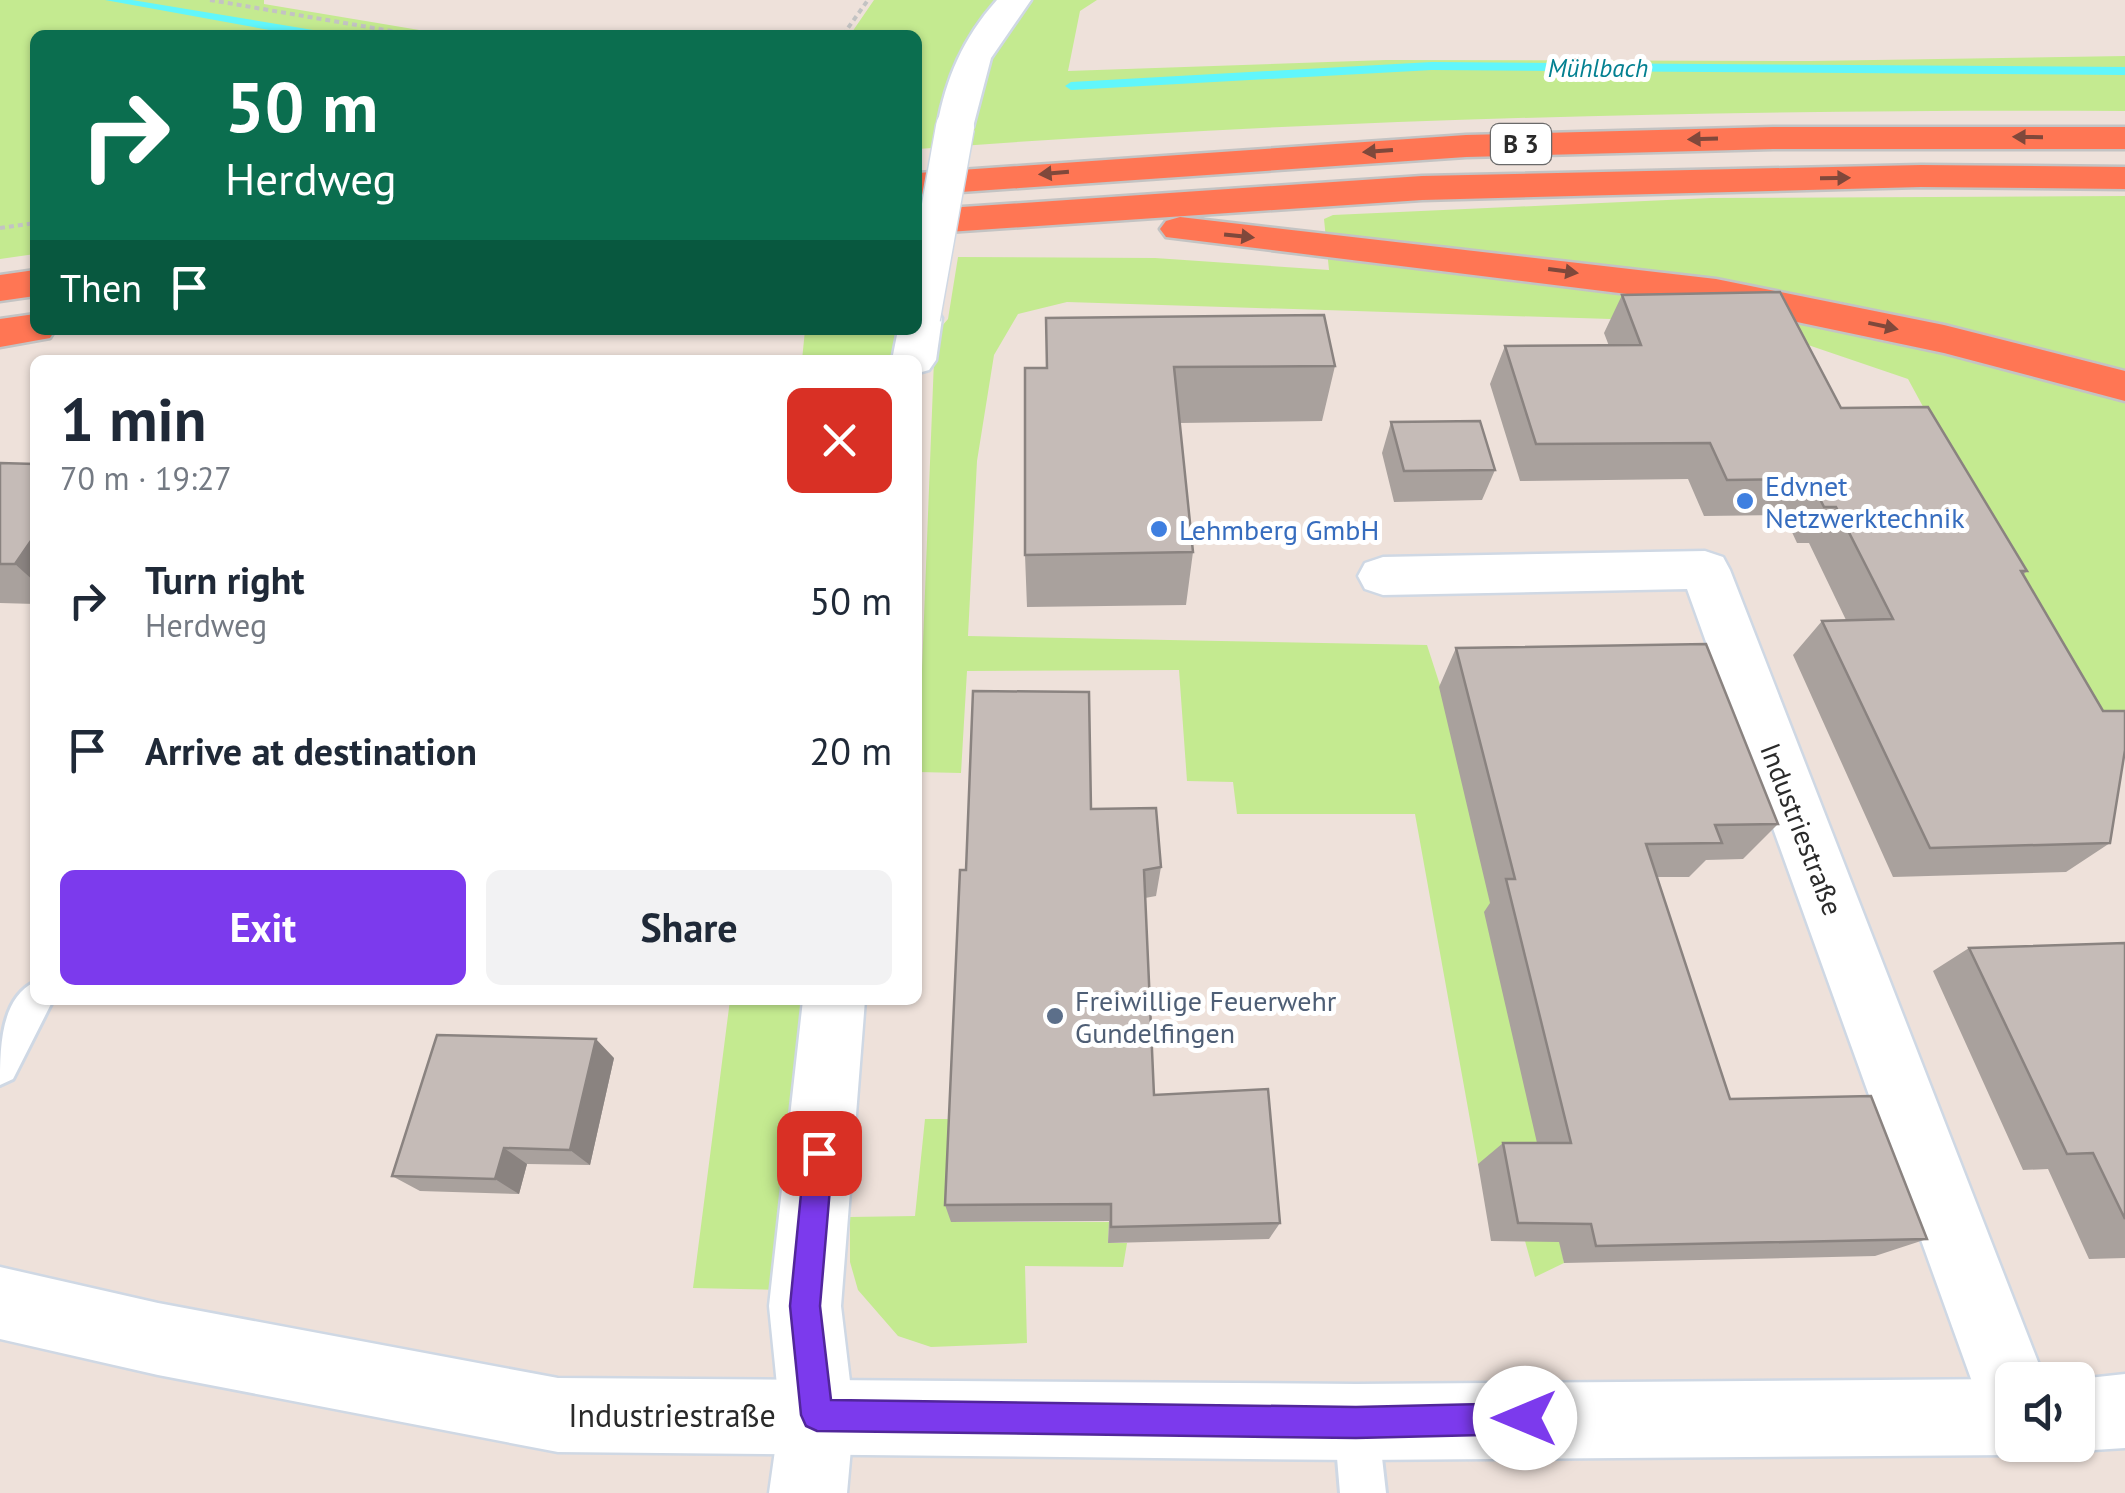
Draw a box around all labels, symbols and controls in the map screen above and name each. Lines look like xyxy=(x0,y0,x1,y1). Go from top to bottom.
water label: Mühlbach xyxy=(1548,52,1648,84)
text: 50 m xyxy=(225,61,378,151)
icon: right xyxy=(60,70,190,200)
road number: B 3 xyxy=(1491,124,1551,164)
one-way arrow xyxy=(2011,129,2043,145)
one-way arrow xyxy=(1686,132,1718,148)
one-way arrow xyxy=(1361,143,1393,159)
text: Herdweg xyxy=(225,149,397,207)
one-way arrow xyxy=(1037,166,1069,182)
one-way arrow xyxy=(1819,169,1851,185)
one-way arrow xyxy=(1224,228,1256,244)
icon: arrive xyxy=(162,260,217,315)
text: Then xyxy=(60,263,142,312)
one-way arrow xyxy=(1547,263,1579,279)
one-way arrow xyxy=(1867,319,1898,335)
text: 1 min xyxy=(60,380,206,458)
button: close xyxy=(787,388,892,493)
text: 70 m · 19:27 xyxy=(60,457,232,499)
place label: Edvnet Netzwerktechnik xyxy=(1765,467,1965,536)
marker: Edvnet Netzwerktechnik xyxy=(1734,490,1756,512)
place label: Lehmberg GmbH xyxy=(1179,511,1379,548)
marker: Lehmberg GmbH xyxy=(1148,518,1170,540)
text: Turn right xyxy=(145,555,305,604)
icon: right xyxy=(60,573,115,628)
text: 50 m xyxy=(810,576,892,625)
text: Herdweg xyxy=(145,604,267,646)
icon: arrive xyxy=(60,723,115,778)
text: Arrive at destination xyxy=(145,726,477,775)
text: 20 m xyxy=(810,726,892,775)
street label: Industriestraße xyxy=(1752,738,1852,920)
button: Exit xyxy=(60,870,466,985)
button: Share xyxy=(486,870,892,985)
place label: Freiwillige Feuerwehr Gundelfingen xyxy=(1075,982,1337,1051)
marker: Freiwillige Feuerwehr Gundelfingen xyxy=(1044,1005,1066,1027)
pin xyxy=(777,1111,862,1196)
icon: arrive xyxy=(792,1126,847,1181)
map controls xyxy=(1995,1362,2095,1462)
button: sound xyxy=(1995,1362,2095,1462)
position arrow xyxy=(1473,1366,1577,1470)
street label: Industriestraße xyxy=(568,1394,776,1436)

